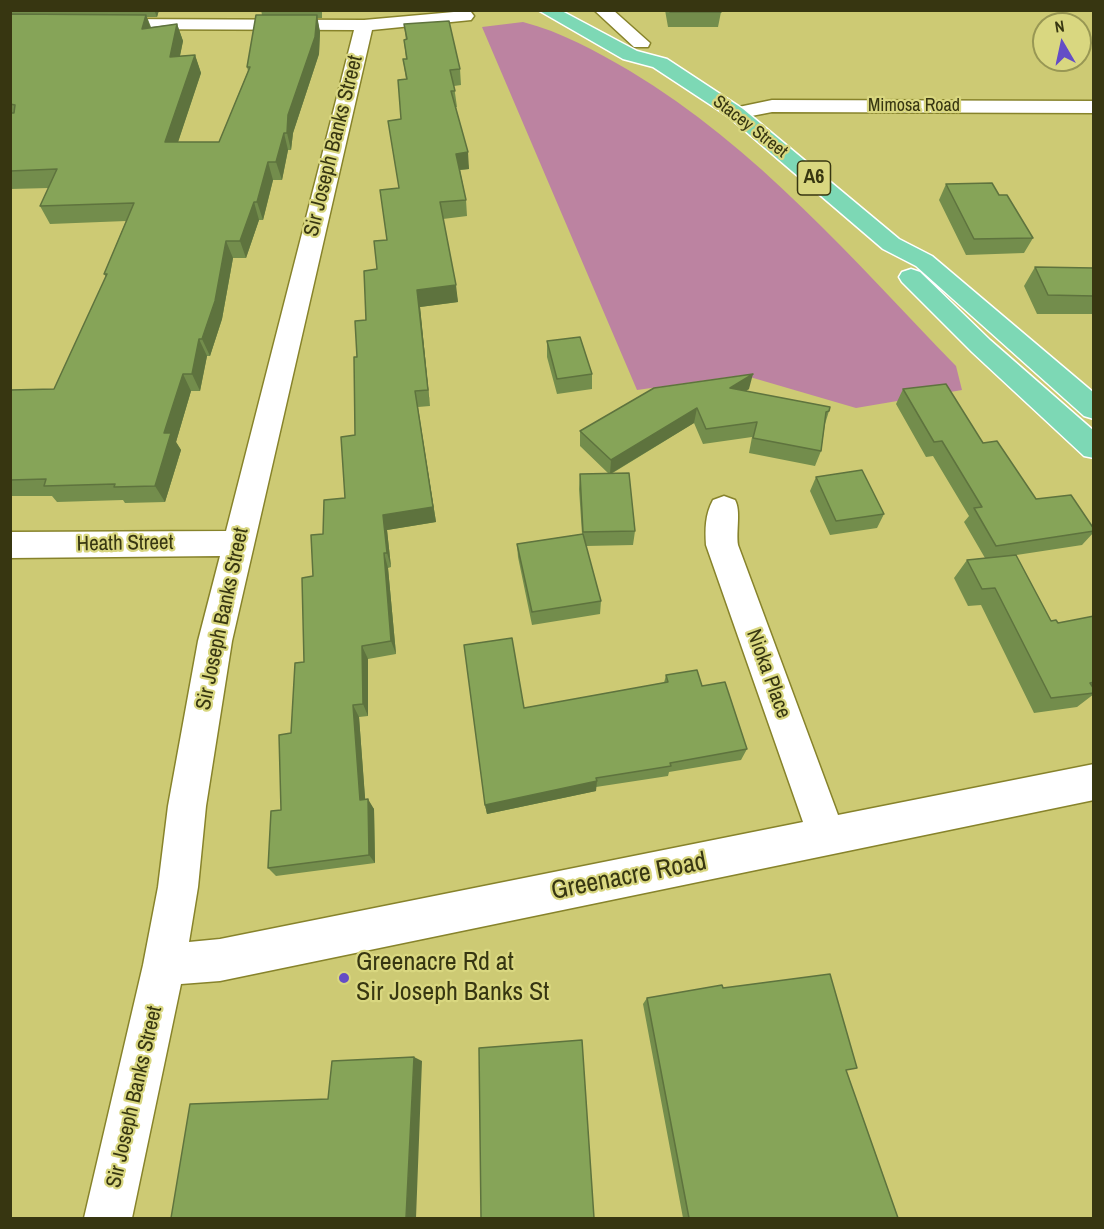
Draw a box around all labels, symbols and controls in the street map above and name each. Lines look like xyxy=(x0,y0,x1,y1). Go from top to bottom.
north arrow xyxy=(1032,12,1092,72)
text: N xyxy=(1053,15,1066,38)
street label: Sir Joseph Banks Street xyxy=(299,53,369,239)
street label: Stacey Street xyxy=(708,91,792,163)
street label: Mimosa Road xyxy=(868,95,960,117)
road number: A6 xyxy=(798,161,830,195)
street label: Sir Joseph Banks Street xyxy=(191,526,255,712)
street label: Heath Street xyxy=(76,531,174,557)
street label: Nioka Place xyxy=(740,626,796,722)
street label: Greenacre Road xyxy=(549,847,709,907)
place label: Greenacre Rd at Sir Joseph Banks St xyxy=(356,947,549,1008)
marker: Greenacre Rd at Sir Joseph Banks St xyxy=(337,971,351,985)
street label: Sir Joseph Banks Street xyxy=(102,1004,168,1190)

